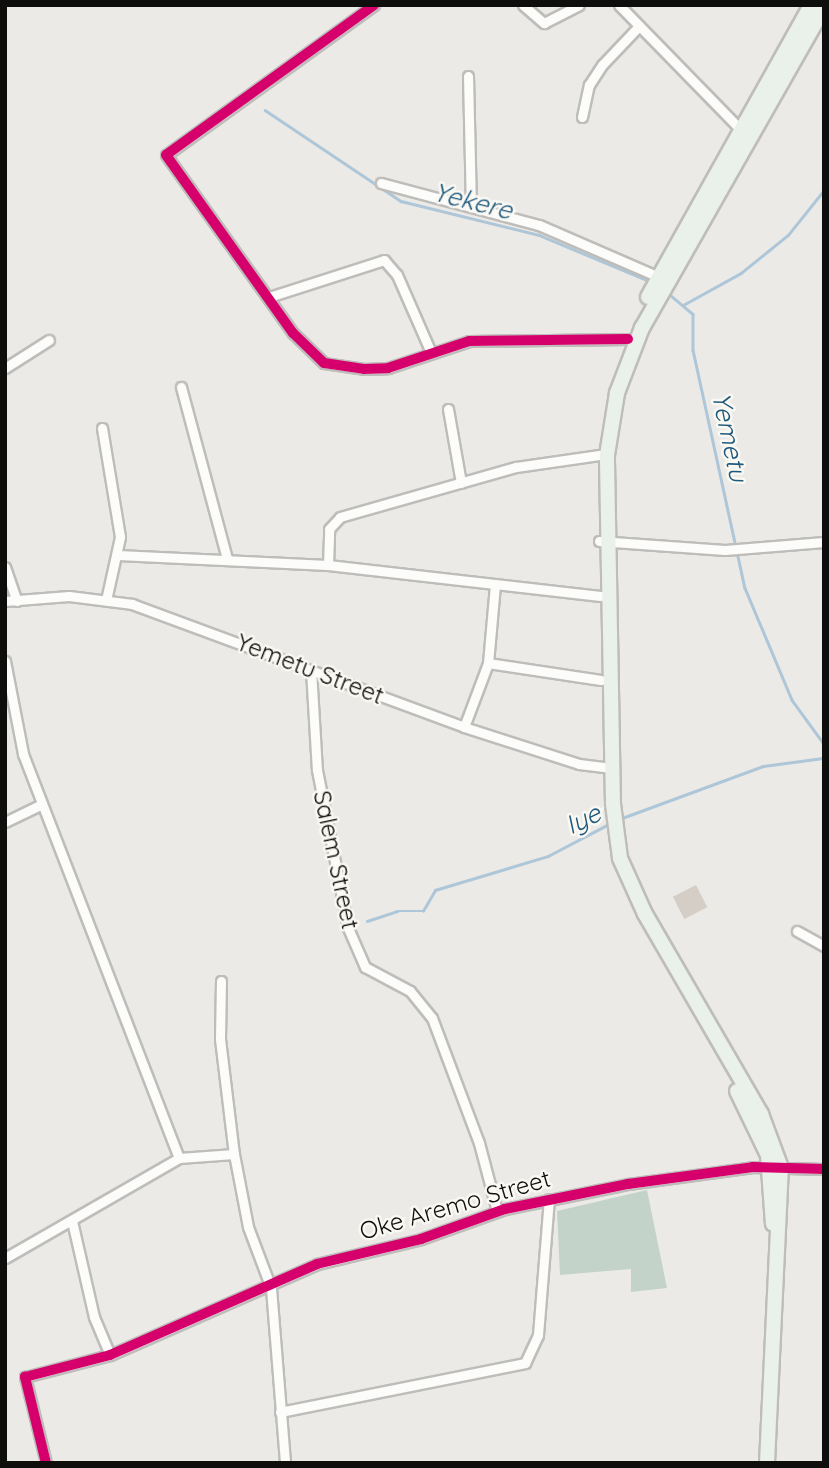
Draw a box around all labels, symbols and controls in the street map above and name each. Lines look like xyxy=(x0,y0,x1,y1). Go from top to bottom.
water label: Yekere xyxy=(430,176,516,226)
water label: Yemetu xyxy=(705,390,755,484)
street label: Yemetu Street xyxy=(232,628,388,710)
street label: Salem Street xyxy=(307,788,365,932)
water label: Iye xyxy=(560,797,606,841)
street label: Oke Aremo Street xyxy=(356,1164,554,1246)

